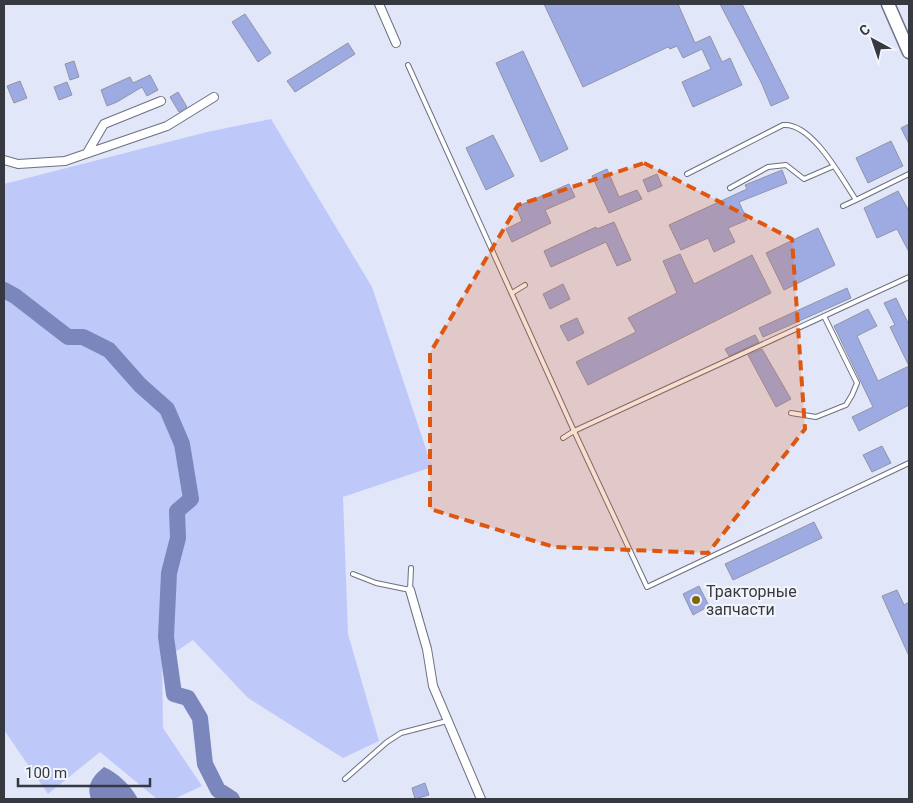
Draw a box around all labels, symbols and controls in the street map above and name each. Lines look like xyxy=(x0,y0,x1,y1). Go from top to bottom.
north arrow xyxy=(848,15,898,65)
text: С xyxy=(856,21,873,39)
place label: Тракторные запчасти xyxy=(706,582,797,619)
marker: Тракторные запчасти xyxy=(690,594,702,606)
scale bar xyxy=(18,756,150,788)
text: 100 m xyxy=(25,764,67,782)

